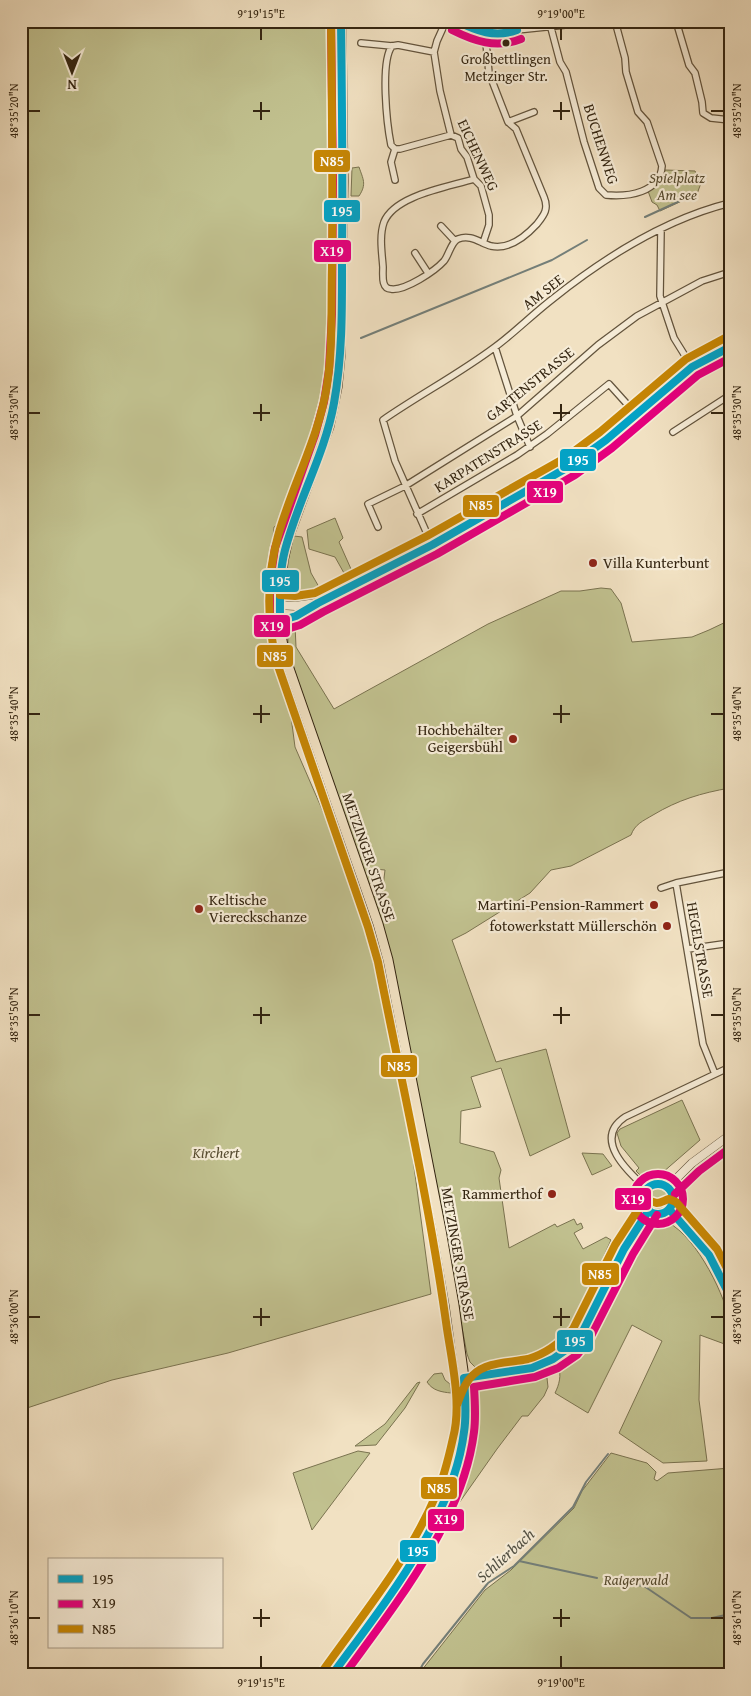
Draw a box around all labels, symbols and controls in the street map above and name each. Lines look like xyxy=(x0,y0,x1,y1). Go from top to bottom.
text: 9°19'15"E xyxy=(237,5,285,22)
text: 9°19'00"E xyxy=(537,5,585,22)
marker: Großbettlingen Metzinger Str. xyxy=(501,38,511,48)
north arrow xyxy=(48,48,98,98)
place label: Großbettlingen Metzinger Str. xyxy=(461,49,551,86)
text: N xyxy=(67,75,77,95)
text: 48°35'20"N xyxy=(5,83,22,139)
text: 48°35'20"N xyxy=(728,83,745,139)
street label: BUCHENWEG xyxy=(579,101,624,187)
street label: EICHENWEG xyxy=(453,116,504,194)
line badge: N85 xyxy=(313,149,351,173)
text: N85 xyxy=(320,151,344,171)
park label: Spielplatz Am see xyxy=(649,167,705,205)
line badge: 195 xyxy=(323,199,361,223)
text: 195 xyxy=(331,201,353,221)
line badge: X19 xyxy=(313,239,352,263)
text: X19 xyxy=(320,241,344,261)
street label: AM SEE xyxy=(518,269,568,314)
street label: GARTENSTRASSE xyxy=(481,341,578,426)
text: 48°35'30"N xyxy=(5,385,22,441)
text: 48°35'30"N xyxy=(728,385,745,441)
street label: KARPATENSTRASSE xyxy=(430,414,546,497)
line badge: 195 xyxy=(559,448,597,472)
text: 195 xyxy=(567,450,589,470)
line badge: X19 xyxy=(526,480,564,504)
text: X19 xyxy=(533,482,557,502)
line badge: N85 xyxy=(462,494,500,518)
text: N85 xyxy=(469,495,493,515)
place label: Villa Kunterbunt xyxy=(603,552,710,573)
marker: Villa Kunterbunt xyxy=(587,557,599,569)
line badge: 195 xyxy=(261,569,300,593)
text: 195 xyxy=(269,571,291,591)
line badge: X19 xyxy=(253,614,291,638)
text: X19 xyxy=(260,616,284,636)
line badge: N85 xyxy=(256,644,294,668)
text: N85 xyxy=(263,646,287,666)
text: 48°35'40"N xyxy=(5,686,22,742)
text: 48°35'40"N xyxy=(728,686,745,742)
place label: Hochbehälter Geigersbühl xyxy=(418,719,503,757)
marker: Hochbehälter Geigersbühl xyxy=(507,733,519,745)
street label: METZINGER STRASSE xyxy=(338,790,401,924)
place label: Keltische Viereckschanze xyxy=(209,889,307,927)
place label: Martini-Pension-Rammert xyxy=(477,894,645,915)
marker: Martini-Pension-Rammert xyxy=(648,899,660,911)
street label: HEGELSTRASSE xyxy=(682,900,719,1000)
marker: Keltische Viereckschanze xyxy=(193,903,205,915)
place label: fotowerkstatt Müllerschön xyxy=(489,915,658,936)
marker: fotowerkstatt Müllerschön xyxy=(661,920,673,932)
text: 48°35'50"N xyxy=(5,987,22,1043)
text: 48°35'50"N xyxy=(728,987,745,1043)
line badge: N85 xyxy=(380,1054,418,1078)
text: N85 xyxy=(387,1056,411,1076)
park label: Kirchert xyxy=(191,1142,240,1163)
place label: Rammerthof xyxy=(462,1183,544,1204)
street label: METZINGER STRASSE xyxy=(436,1186,481,1322)
line badge: X19 xyxy=(614,1187,652,1211)
marker: Rammerthof xyxy=(546,1188,558,1200)
text: X19 xyxy=(621,1189,645,1209)
line badge: N85 xyxy=(581,1262,620,1286)
text: N85 xyxy=(588,1264,612,1284)
text: 48°36'00"N xyxy=(5,1289,22,1345)
text: 48°36'00"N xyxy=(728,1289,745,1345)
line badge: 195 xyxy=(556,1329,594,1353)
text: 195 xyxy=(564,1331,586,1351)
line badge: N85 xyxy=(420,1476,458,1500)
text: N85 xyxy=(427,1478,451,1498)
line badge: X19 xyxy=(427,1508,465,1532)
text: X19 xyxy=(434,1509,458,1529)
water label: Schlierbach xyxy=(471,1522,539,1588)
line badge: 195 xyxy=(399,1539,437,1563)
text: 195 xyxy=(407,1541,429,1561)
legend xyxy=(48,1558,222,1648)
text: 195 xyxy=(92,1568,114,1589)
park label: Raigerwald xyxy=(603,1569,668,1590)
text: 48°36'10"N xyxy=(5,1590,22,1646)
text: 48°36'10"N xyxy=(728,1590,745,1646)
text: X19 xyxy=(92,1592,116,1613)
text: N85 xyxy=(92,1618,116,1639)
text: 9°19'15"E xyxy=(237,1674,285,1691)
text: 9°19'00"E xyxy=(537,1674,585,1691)

